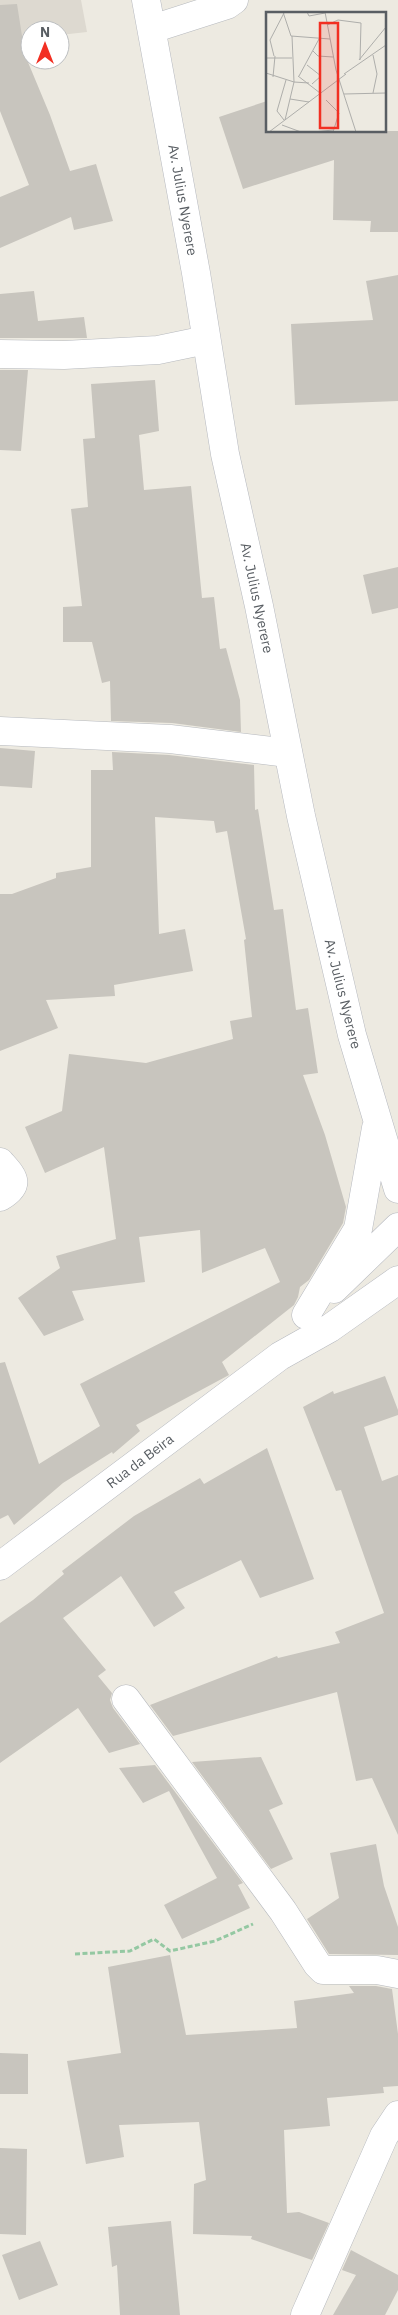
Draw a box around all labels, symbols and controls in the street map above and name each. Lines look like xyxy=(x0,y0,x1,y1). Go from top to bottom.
inset map xyxy=(266,12,386,132)
north arrow xyxy=(20,20,70,70)
text: N xyxy=(40,23,50,41)
street label: Av. Julius Nyerere xyxy=(164,143,202,257)
street label: Av. Julius Nyerere xyxy=(236,541,278,655)
street label: Av. Julius Nyerere xyxy=(321,937,365,1051)
street label: Rua da Beira xyxy=(103,1430,178,1492)

